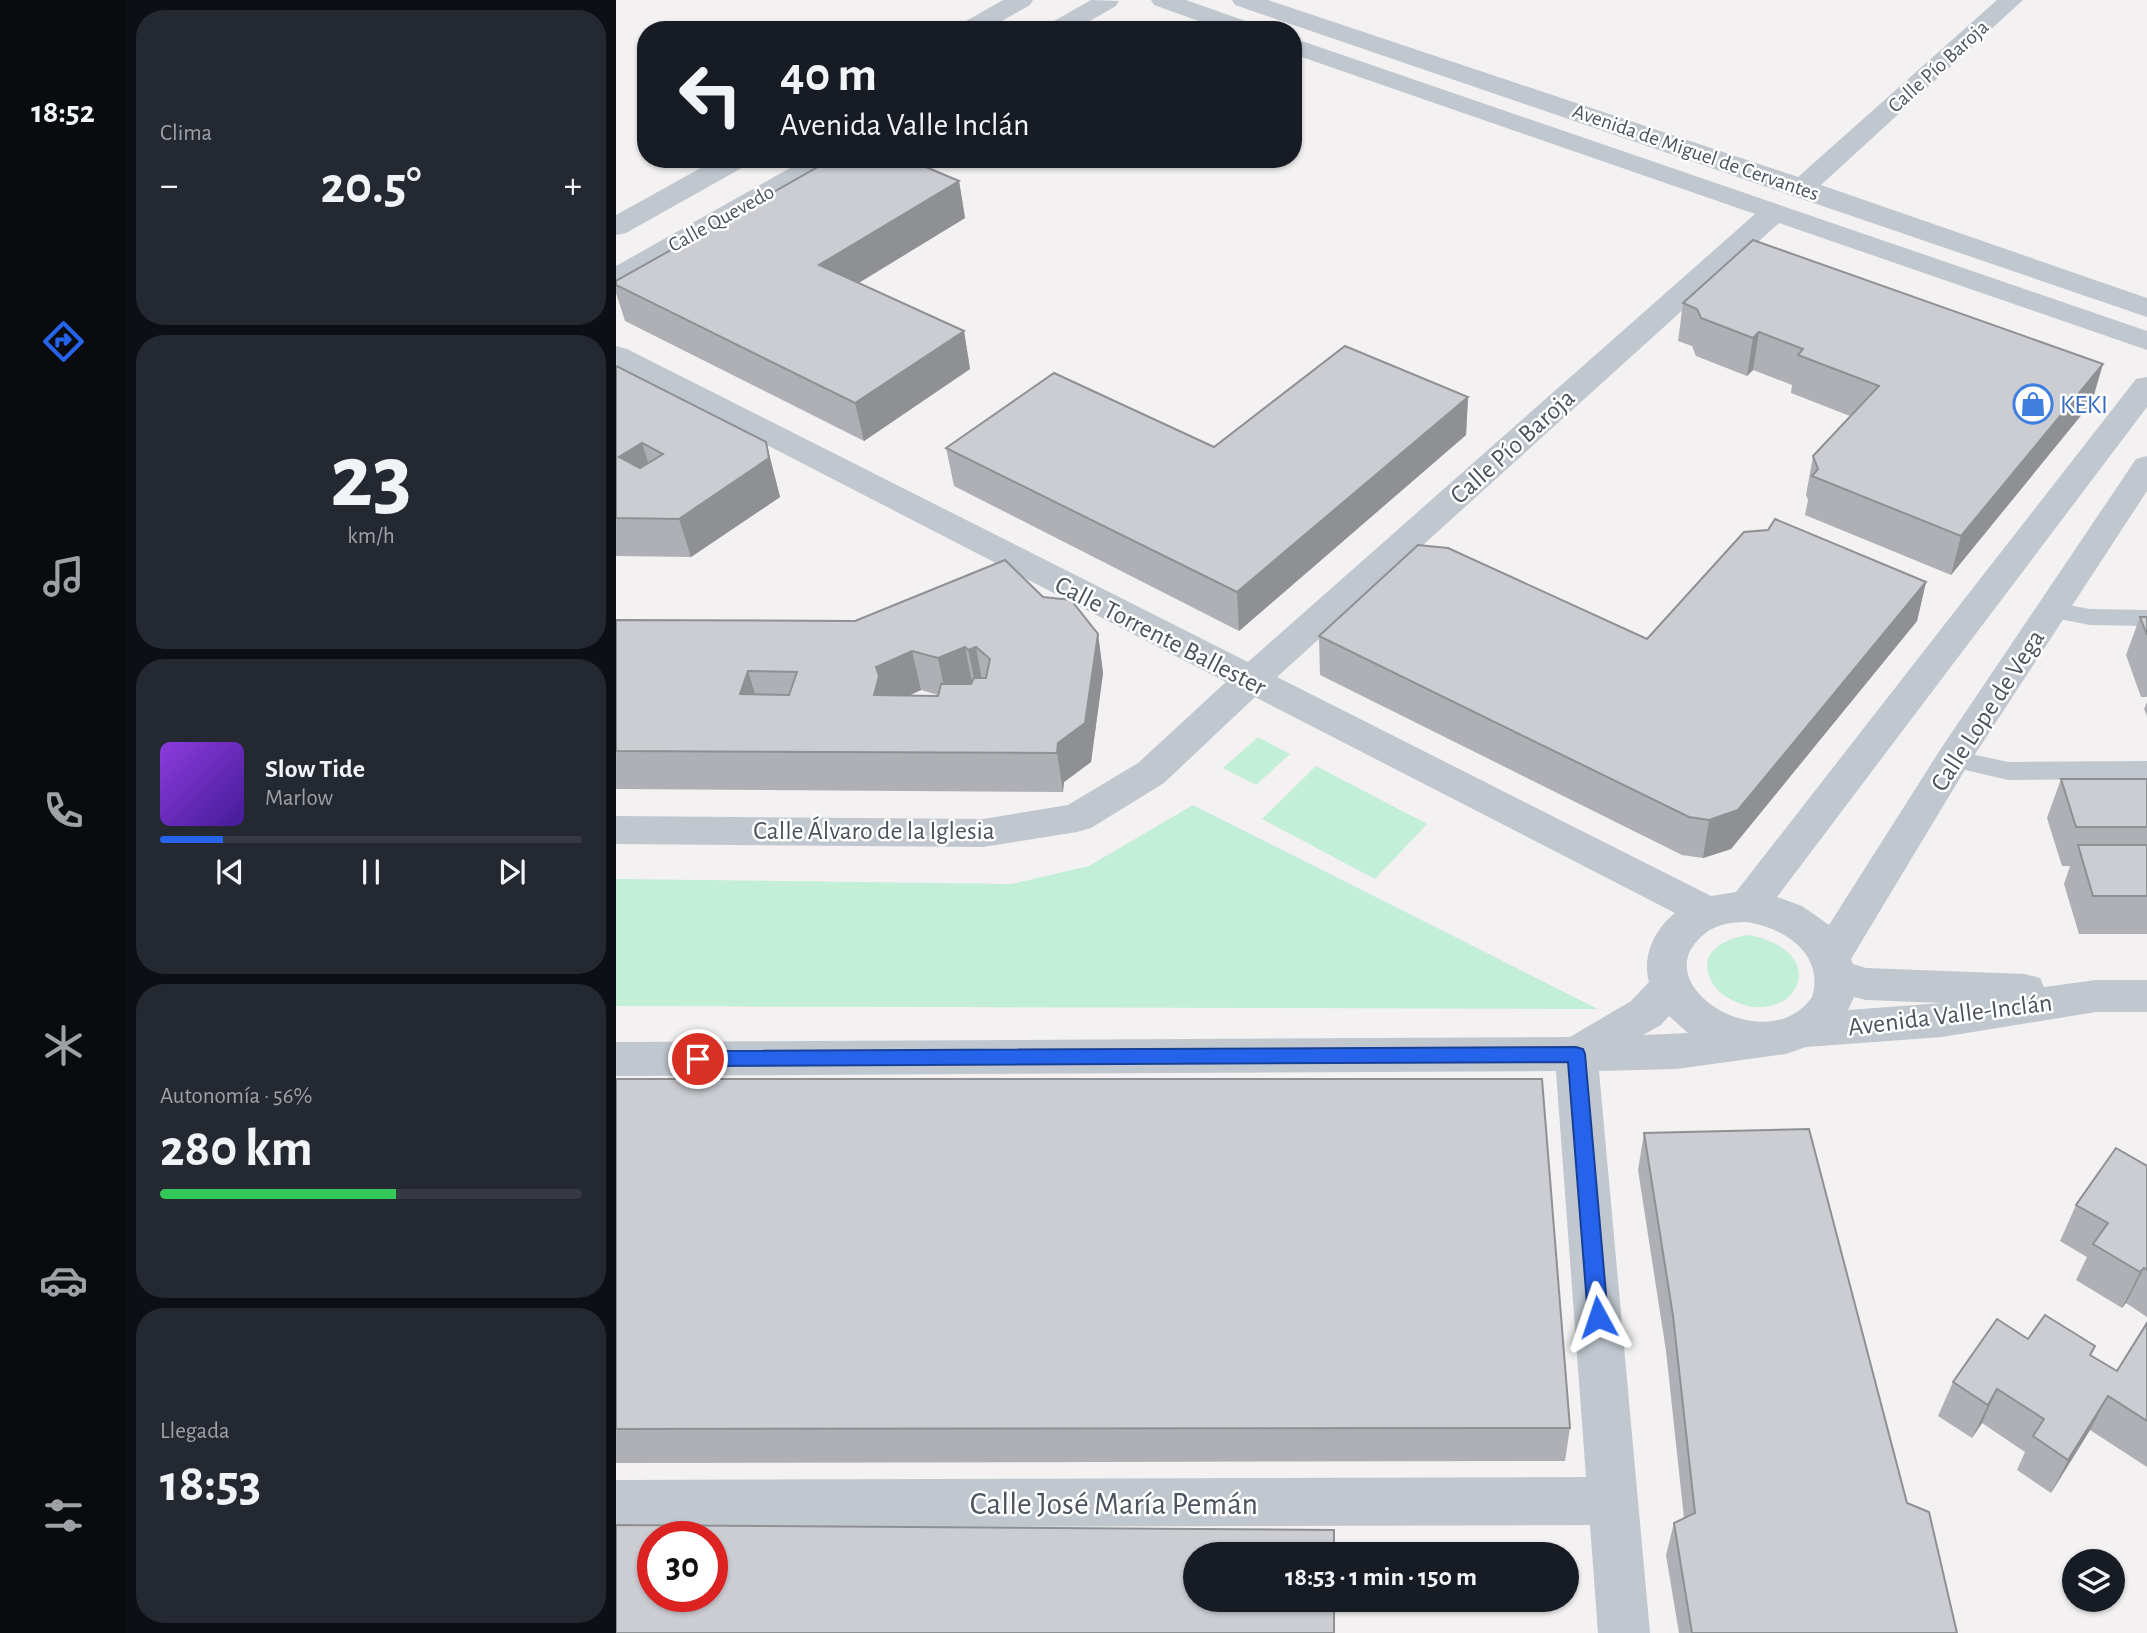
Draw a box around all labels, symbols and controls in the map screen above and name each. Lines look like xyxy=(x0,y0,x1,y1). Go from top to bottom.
street label: Calle Pío Baroja xyxy=(1884,16,1993,117)
icon: left xyxy=(665,49,756,140)
text: 40 m xyxy=(780,51,877,100)
text: 18:52 xyxy=(31,96,95,128)
street label: Avenida de Miguel de Cervantes xyxy=(1570,100,1822,205)
text: Avenida Valle Inclán xyxy=(780,109,1030,141)
text: Clima xyxy=(160,122,212,145)
text: 20.5° xyxy=(320,160,422,212)
text: − xyxy=(160,167,178,205)
text: + xyxy=(564,167,582,205)
street label: Calle Quevedo xyxy=(665,181,778,256)
icon: directions xyxy=(39,317,88,366)
shop icon: KEKI xyxy=(2012,383,2054,425)
street label: Calle Pío Baroja xyxy=(1446,384,1580,509)
place label: KEKI xyxy=(2060,392,2108,418)
text: 23 xyxy=(330,432,412,523)
text: km/h xyxy=(347,525,395,548)
icon: music xyxy=(39,552,88,601)
street label: Calle Torrente Ballester xyxy=(1051,571,1271,701)
street label: Calle Lope de Vega xyxy=(1926,625,2050,796)
text: Slow Tide xyxy=(265,756,365,782)
icon: phone xyxy=(39,786,88,835)
text: Marlow xyxy=(265,787,333,810)
street label: Calle Álvaro de la Iglesia xyxy=(753,816,995,844)
icon: previous xyxy=(211,853,249,891)
icon: pause xyxy=(352,853,390,891)
icon: next xyxy=(493,853,531,891)
street label: Avenida Valle-Inclán xyxy=(1846,990,2054,1040)
icon: climate xyxy=(39,1021,88,1070)
pin xyxy=(668,1029,728,1089)
icon: arrive xyxy=(679,1040,717,1078)
text: Autonomía · 56% xyxy=(160,1085,312,1108)
text: 280 km xyxy=(160,1123,313,1175)
icon: car xyxy=(39,1256,88,1305)
position arrow xyxy=(1561,1280,1635,1354)
text: Llegada xyxy=(160,1420,230,1443)
text: 18:53 xyxy=(160,1458,261,1510)
street label: Calle José María Pemán xyxy=(970,1488,1258,1520)
icon: filters xyxy=(39,1491,88,1540)
speed limit sign: 30 xyxy=(637,1521,728,1612)
map controls xyxy=(2062,1549,2125,1612)
button: layers xyxy=(2062,1549,2125,1612)
text: 18:53 · 1 min · 150 m xyxy=(1285,1564,1477,1590)

